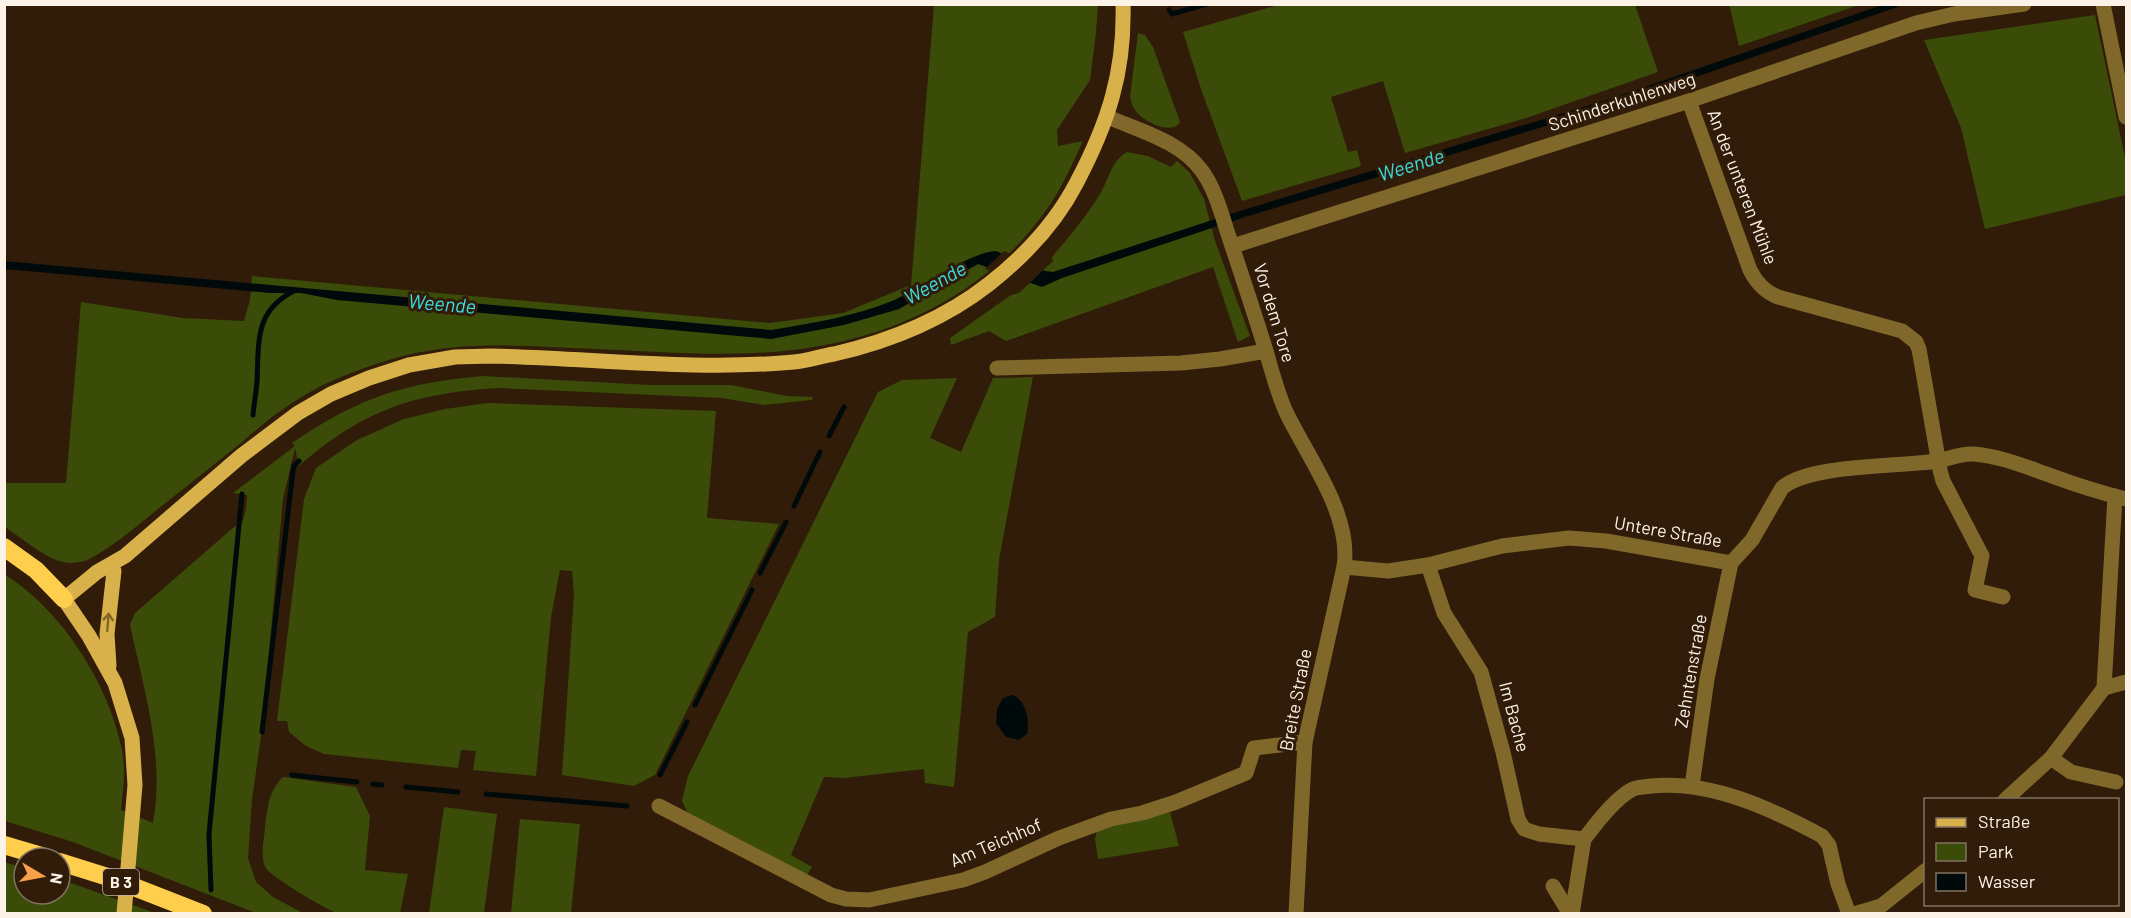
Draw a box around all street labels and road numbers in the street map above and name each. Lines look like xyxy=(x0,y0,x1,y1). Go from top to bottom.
street label: Schinderkuhlenweg xyxy=(1545,67,1698,135)
street label: An der unteren Mühle xyxy=(1703,106,1783,267)
street label: Vor dem Tore xyxy=(1249,261,1300,365)
street label: Untere Straße xyxy=(1612,511,1724,551)
street label: Zehntenstraße xyxy=(1669,612,1711,729)
street label: Breite Straße xyxy=(1274,647,1316,753)
street label: Im Bache xyxy=(1495,679,1535,754)
street label: Am Teichhof xyxy=(947,813,1045,871)
road number: B 3 xyxy=(103,869,139,895)

